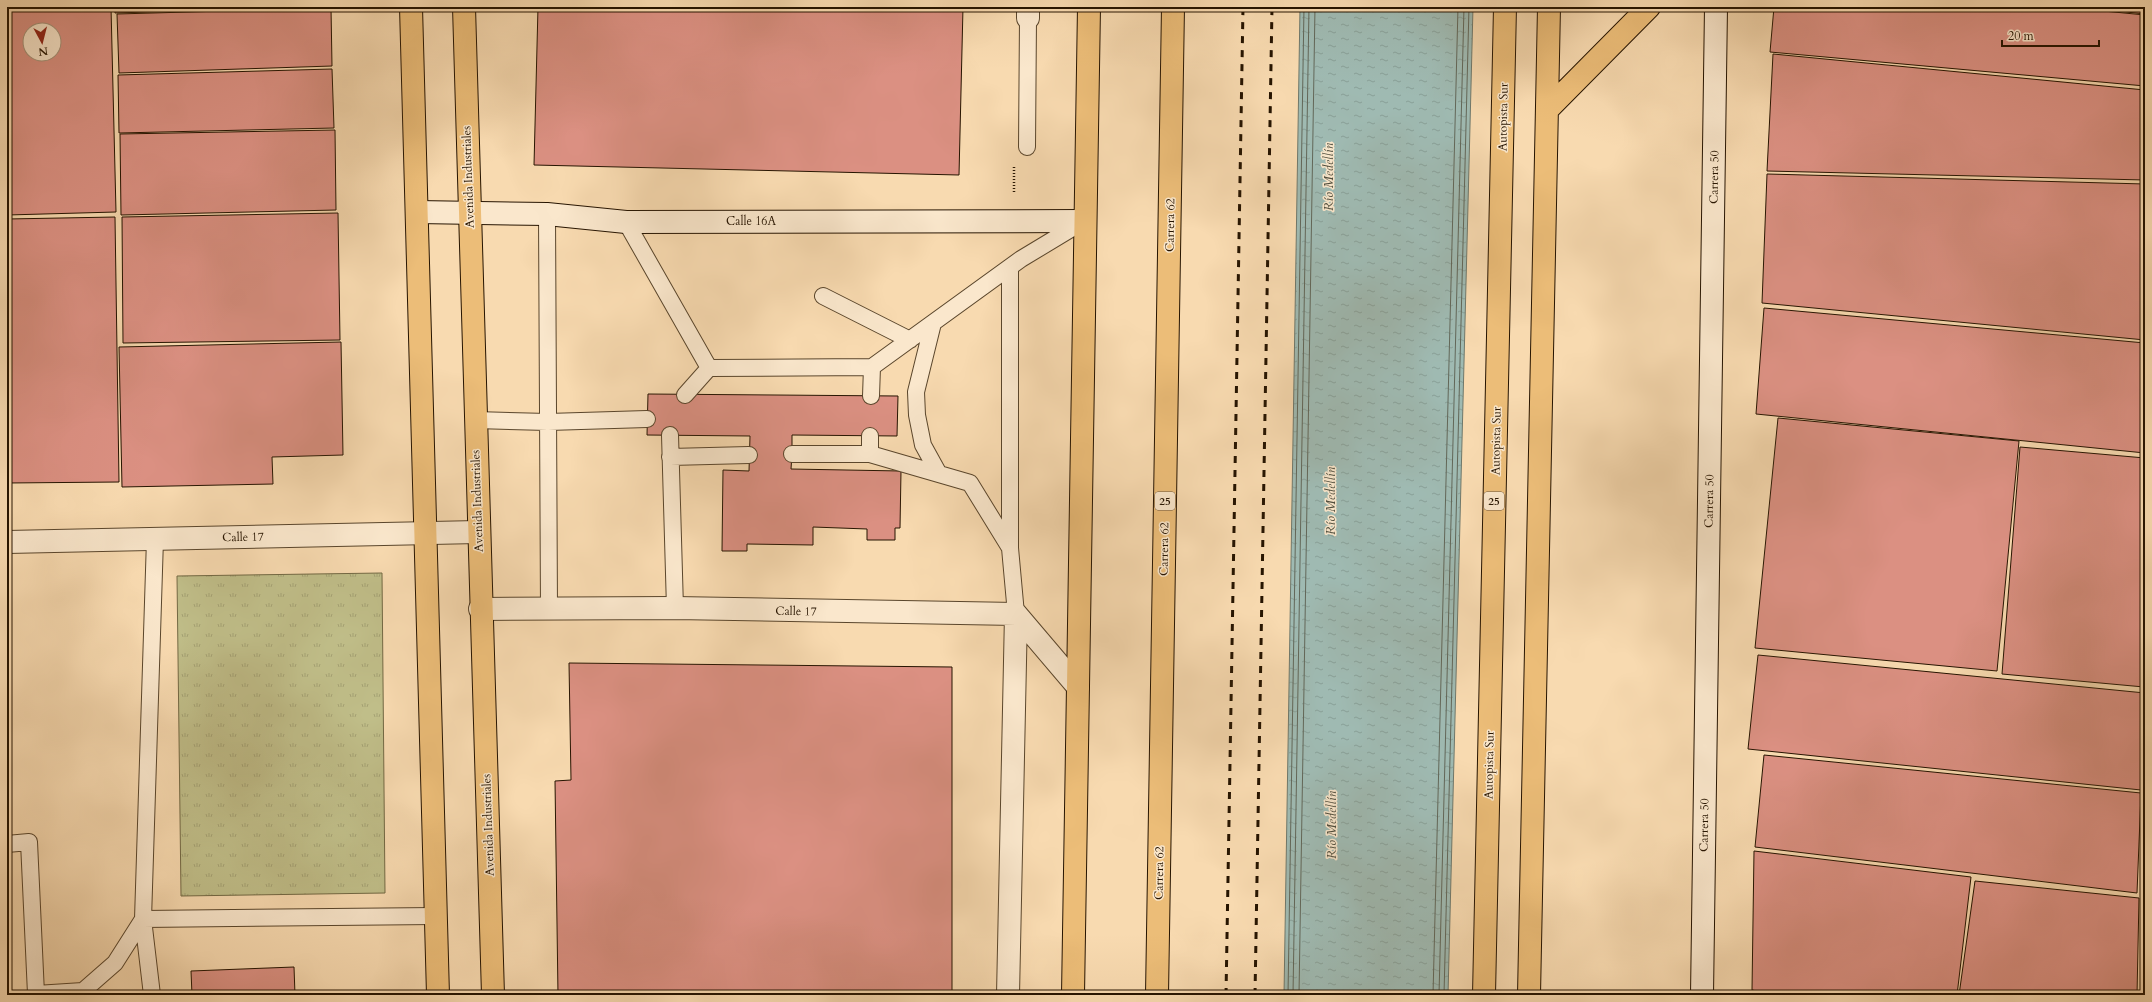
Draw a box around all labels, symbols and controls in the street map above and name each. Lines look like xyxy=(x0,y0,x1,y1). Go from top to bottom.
north arrow xyxy=(22,22,62,62)
scale bar xyxy=(2002,22,2099,48)
text: 20 m xyxy=(2008,28,2035,44)
text: N xyxy=(37,43,49,60)
street label: Autopista Sur xyxy=(1494,82,1512,151)
street label: Avenida Industriales xyxy=(458,126,478,228)
water label: Río Medellín xyxy=(1320,142,1338,211)
street label: Carrera 50 xyxy=(1706,150,1722,204)
street label: Carrera 62 xyxy=(1162,198,1178,252)
street label: Calle 16A xyxy=(726,213,776,229)
street label: Autopista Sur xyxy=(1487,406,1505,475)
street label: Avenida Industriales xyxy=(467,450,487,552)
water label: Río Medellín xyxy=(1322,466,1340,535)
street label: Carrera 50 xyxy=(1701,474,1717,528)
road number: 25 xyxy=(1155,492,1175,510)
road number: 25 xyxy=(1484,492,1504,510)
street label: Carrera 62 xyxy=(1156,522,1172,576)
street label: Calle 17 xyxy=(222,529,264,545)
street label: Calle 17 xyxy=(775,603,817,619)
street label: Autopista Sur xyxy=(1480,730,1498,799)
street label: Avenida Industriales xyxy=(478,774,498,876)
water label: Río Medellín xyxy=(1323,790,1341,859)
street label: Carrera 50 xyxy=(1696,798,1712,852)
street label: Carrera 62 xyxy=(1151,846,1167,900)

